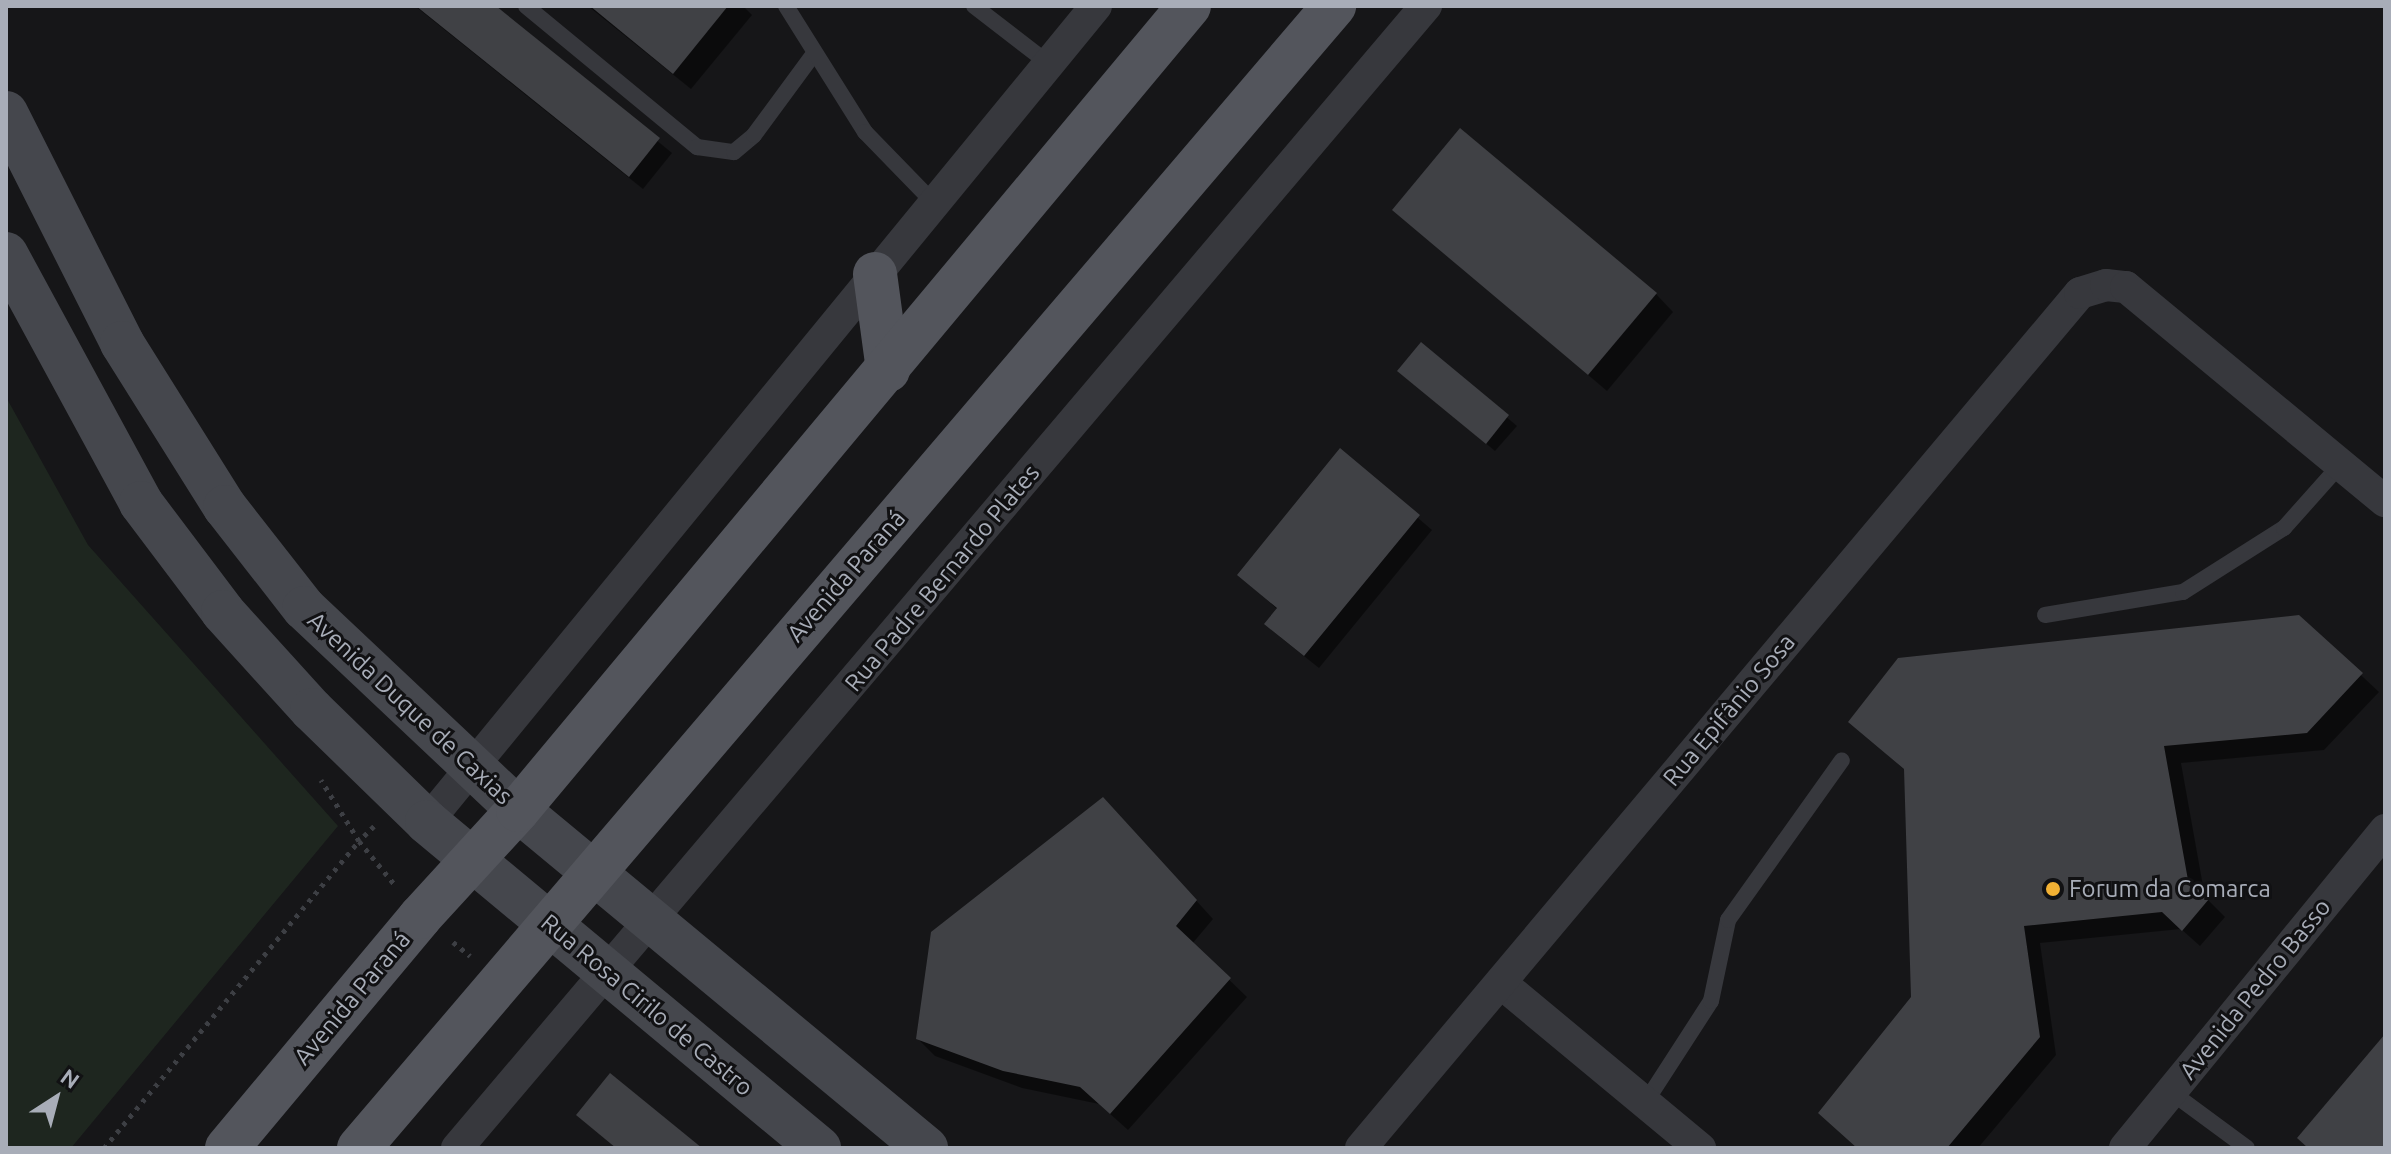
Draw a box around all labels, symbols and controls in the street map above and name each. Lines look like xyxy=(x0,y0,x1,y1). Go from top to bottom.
street label: Rua Padre Bernardo Plates xyxy=(839,459,1045,697)
street label: Avenida Paraná xyxy=(781,504,911,648)
street label: Avenida Duque de Caxias xyxy=(302,606,518,810)
street label: Rua Epifânio Sosa xyxy=(1657,628,1801,792)
place label: Forum da Comarca xyxy=(2069,875,2271,903)
marker: Forum da Comarca xyxy=(2044,880,2062,898)
street label: Avenida Pedro Basso xyxy=(2173,893,2337,1085)
street label: Rua Rosa Cirilo de Castro xyxy=(535,908,759,1102)
street label: Avenida Paraná xyxy=(288,925,416,1071)
north arrow xyxy=(16,1058,96,1138)
text: N xyxy=(56,1063,84,1093)

